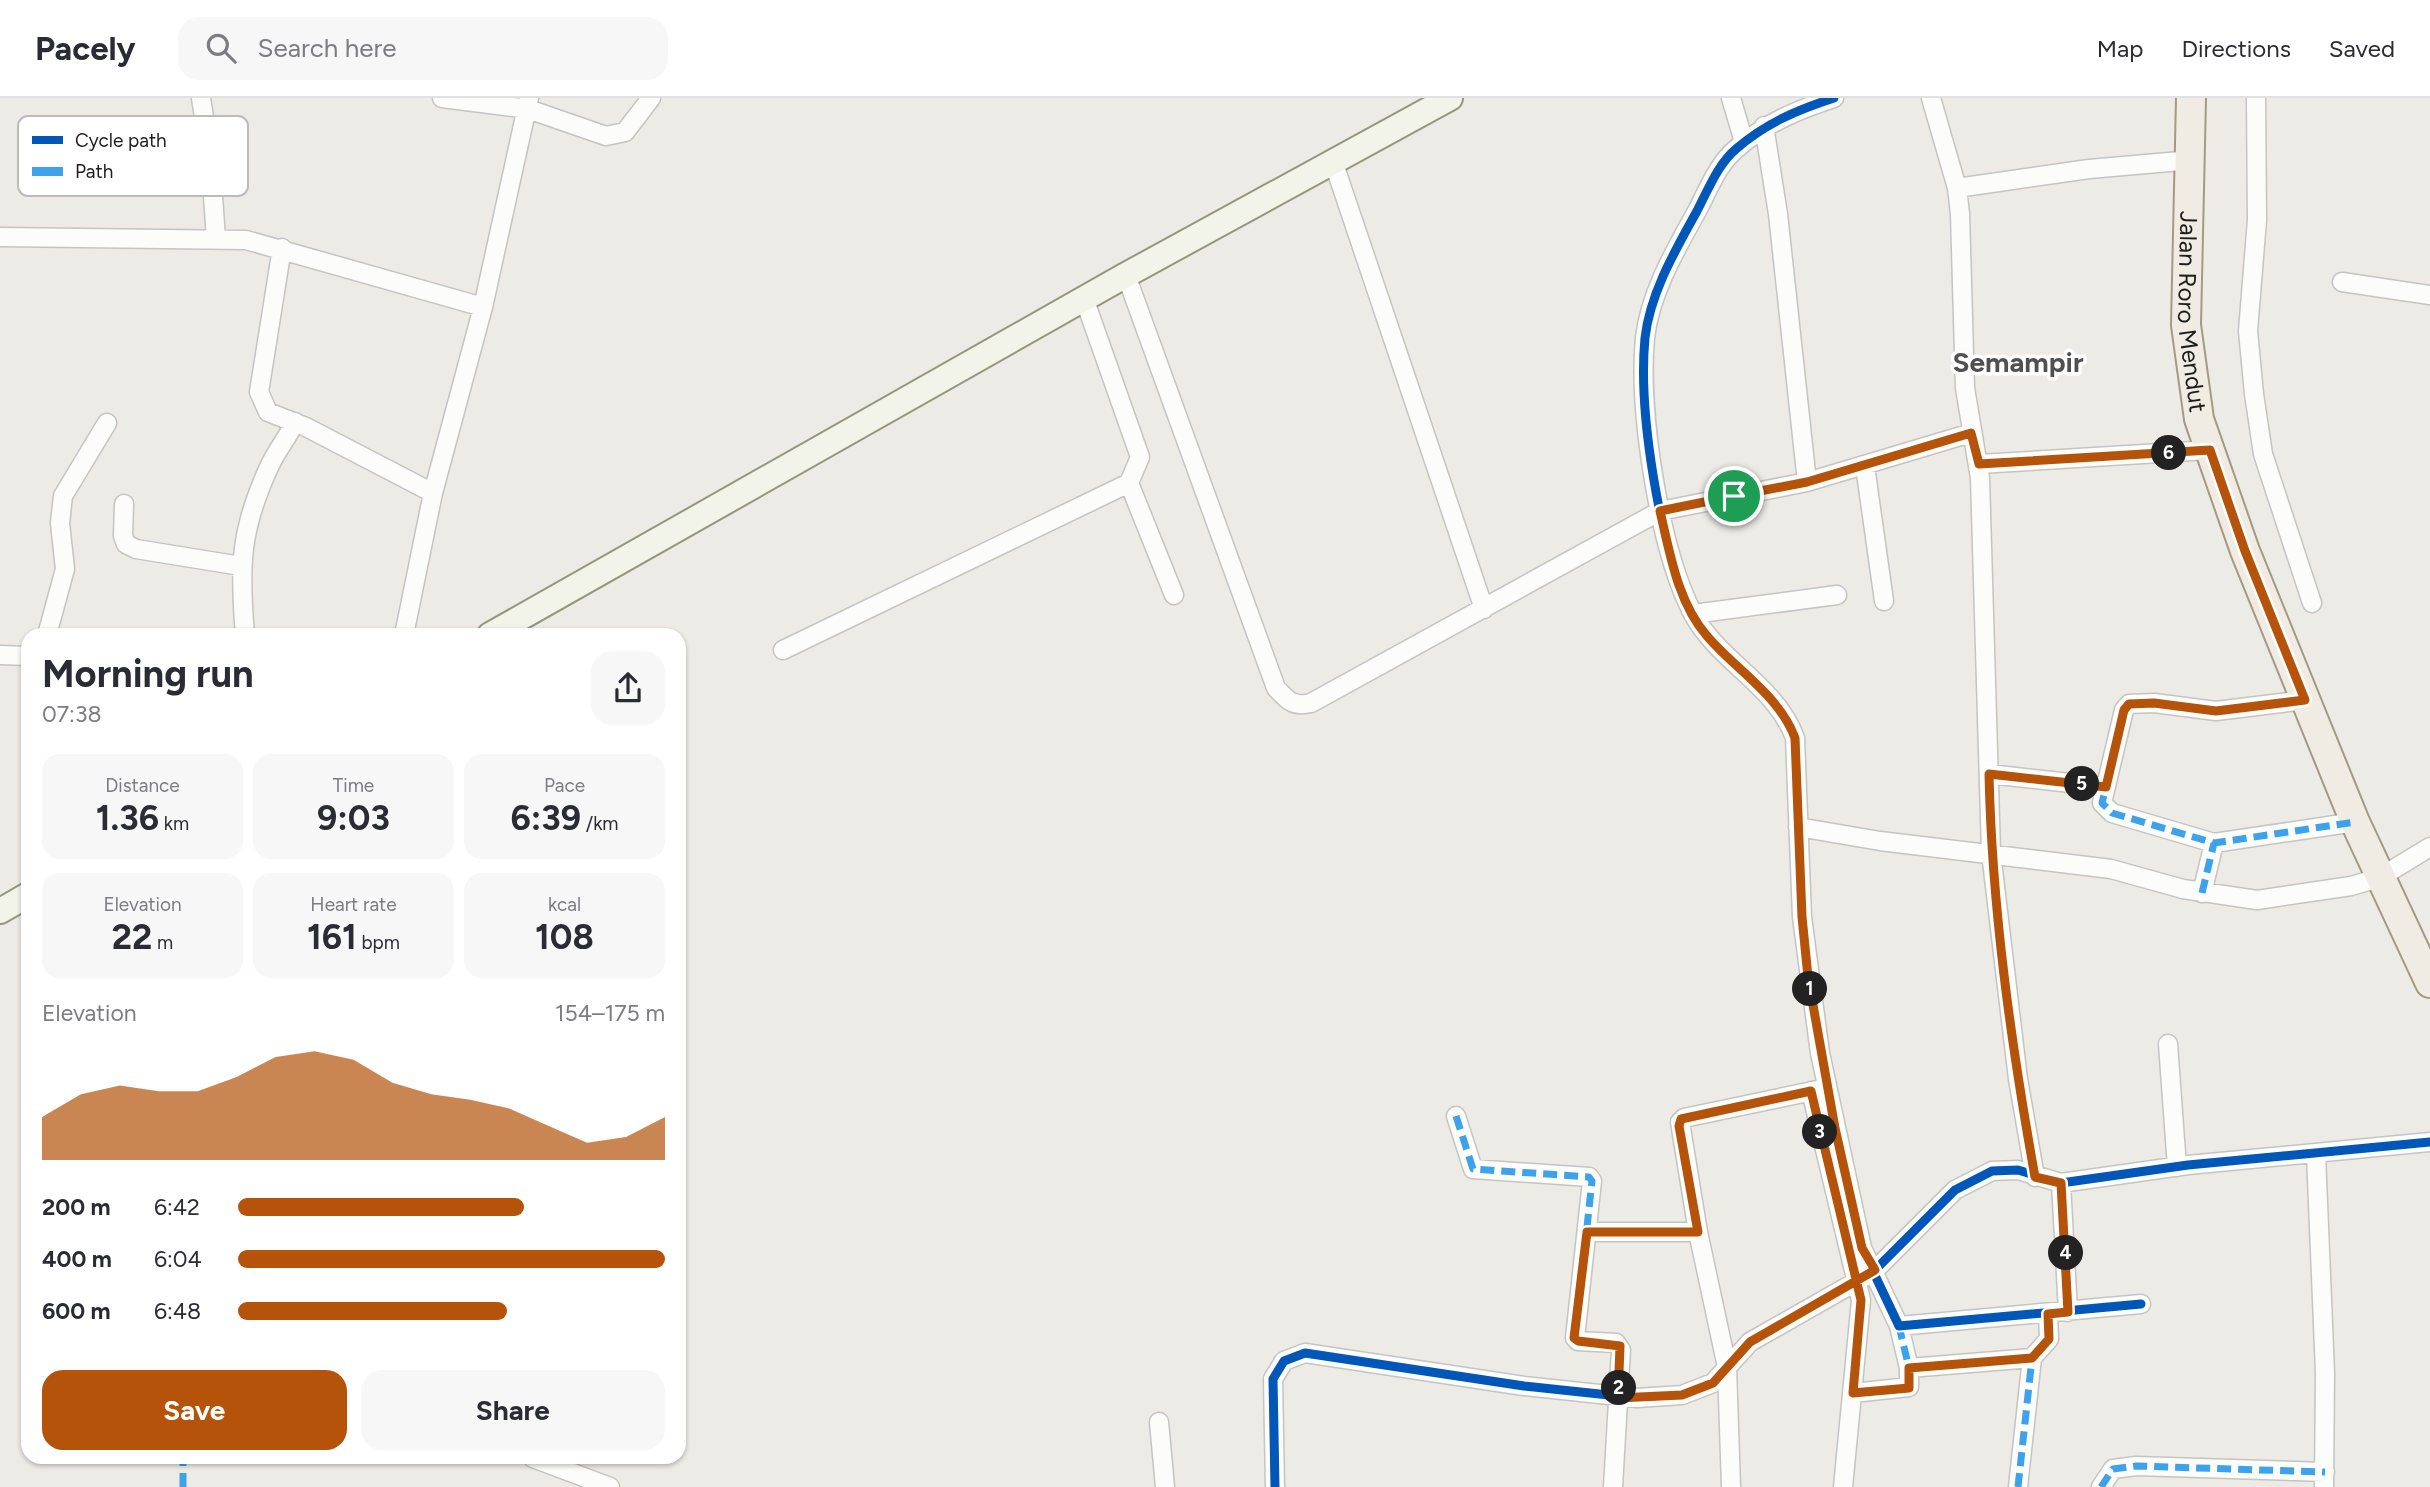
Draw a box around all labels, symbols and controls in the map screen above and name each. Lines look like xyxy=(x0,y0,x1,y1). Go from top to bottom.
search box xyxy=(178,17,668,80)
text: Pacely xyxy=(35,29,136,68)
icon: search xyxy=(202,29,240,67)
text: Search here xyxy=(258,32,397,64)
text: Map xyxy=(2097,34,2143,63)
text: Directions xyxy=(2181,34,2291,63)
text: Saved xyxy=(2329,34,2395,63)
legend xyxy=(18,116,248,196)
text: Cycle path xyxy=(75,129,167,152)
text: Path xyxy=(75,160,113,183)
street label: Jalan Roro Mendut xyxy=(2172,211,2213,414)
district label: Semampir xyxy=(1952,345,2084,379)
pin: 6 xyxy=(2152,436,2186,470)
text: 6 xyxy=(2163,441,2174,464)
pin xyxy=(1704,466,1764,526)
icon: arrive xyxy=(1715,477,1753,515)
text: Morning run xyxy=(42,651,254,697)
button: share xyxy=(591,651,665,725)
text: 07:38 xyxy=(42,700,102,728)
pin: 5 xyxy=(2064,766,2100,802)
text: 5 xyxy=(2076,772,2087,795)
text: Distance xyxy=(105,774,180,797)
text: Time xyxy=(333,774,374,797)
text: Pace xyxy=(544,774,585,797)
text: 1.36 xyxy=(96,797,159,839)
text: 9:03 xyxy=(317,797,390,839)
text: 6:39 xyxy=(510,797,581,839)
text: km xyxy=(159,812,189,835)
text: /km xyxy=(581,812,619,835)
text: Elevation xyxy=(103,893,182,916)
text: Heart rate xyxy=(310,893,397,916)
text: kcal xyxy=(548,893,581,916)
text: 22 xyxy=(112,916,152,958)
text: 161 xyxy=(307,916,357,958)
text: 108 xyxy=(535,916,594,958)
text: m xyxy=(152,931,173,954)
text: bpm xyxy=(357,931,400,954)
pin: 1 xyxy=(1792,972,1828,1006)
text: 1 xyxy=(1805,977,1814,1000)
text: Elevation xyxy=(42,999,137,1027)
text: 154–175 m xyxy=(555,999,665,1027)
pin: 3 xyxy=(1802,1114,1838,1150)
text: 3 xyxy=(1814,1120,1825,1143)
text: 200 m xyxy=(42,1193,111,1221)
text: 6:42 xyxy=(154,1193,200,1221)
pin: 4 xyxy=(2048,1236,2084,1270)
text: 4 xyxy=(2059,1241,2072,1264)
text: 400 m xyxy=(42,1245,112,1273)
text: 6:04 xyxy=(154,1245,202,1273)
text: 600 m xyxy=(42,1297,111,1325)
text: 6:48 xyxy=(154,1297,201,1325)
button: Save xyxy=(42,1370,347,1450)
button: Share xyxy=(361,1370,665,1450)
pin: 2 xyxy=(1602,1370,1636,1406)
text: 2 xyxy=(1613,1376,1624,1399)

